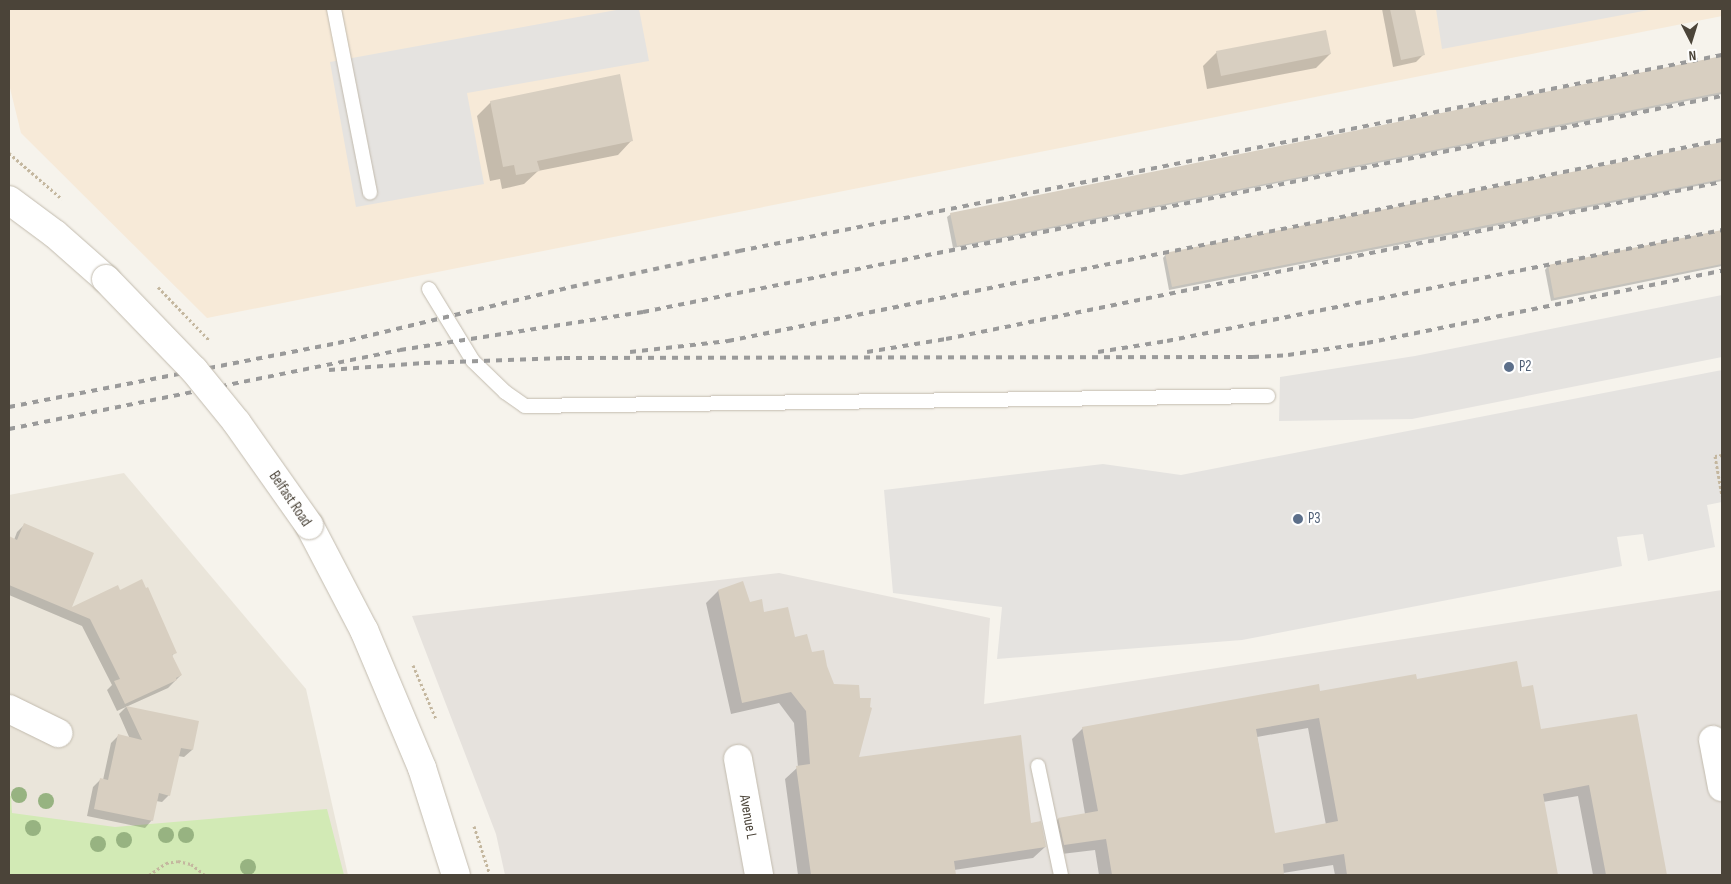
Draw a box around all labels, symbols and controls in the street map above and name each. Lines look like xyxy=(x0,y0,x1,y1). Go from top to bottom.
north arrow xyxy=(1666,15,1716,65)
text: N xyxy=(1688,47,1697,64)
place label: P2 xyxy=(1519,358,1531,376)
marker: P2 xyxy=(1503,361,1515,373)
street label: Belfast Road xyxy=(265,468,315,530)
place label: P3 xyxy=(1308,510,1321,528)
marker: P3 xyxy=(1292,513,1304,525)
street label: Avenue L xyxy=(735,793,761,841)

